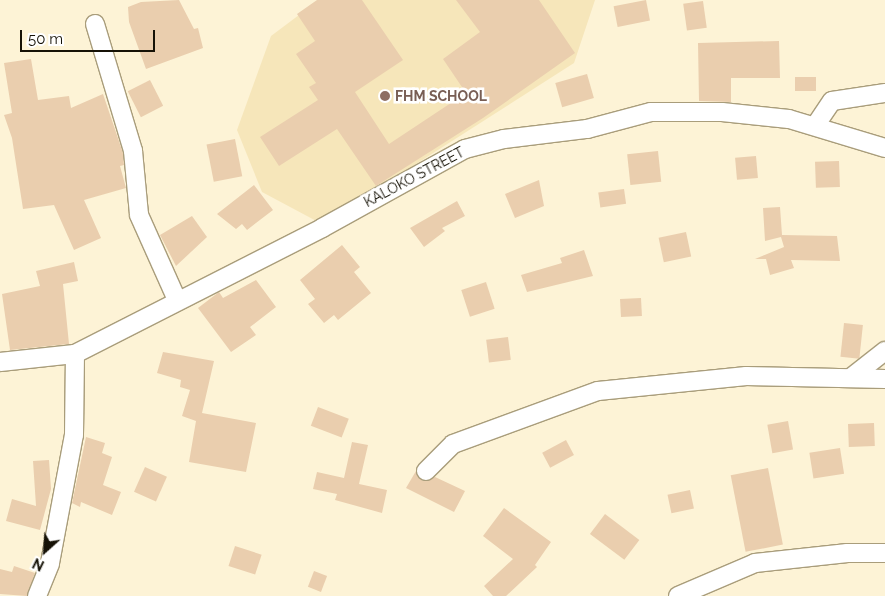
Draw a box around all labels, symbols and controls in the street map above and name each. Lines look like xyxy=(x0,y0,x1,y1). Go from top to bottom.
scale bar xyxy=(22,20,158,52)
text: 50 m xyxy=(28,30,63,48)
place label: FHM SCHOOL xyxy=(395,88,487,104)
marker: FHM SCHOOL xyxy=(379,90,391,102)
street label: KALOKO STREET xyxy=(361,144,467,210)
north arrow xyxy=(20,526,70,576)
text: N xyxy=(30,555,47,574)

